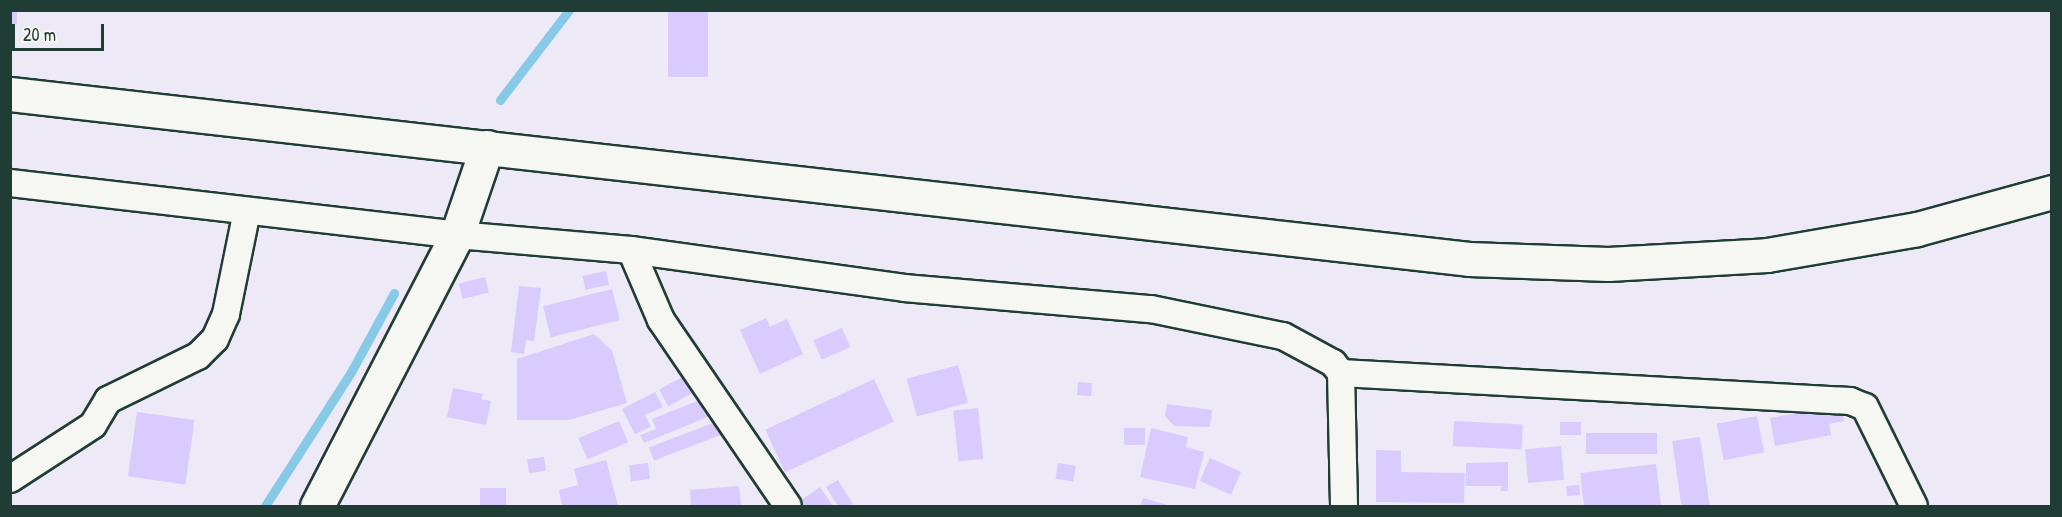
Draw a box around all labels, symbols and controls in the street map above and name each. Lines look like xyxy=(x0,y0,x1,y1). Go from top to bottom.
scale bar xyxy=(15,12,106,50)
text: 20 m xyxy=(23,22,56,47)

